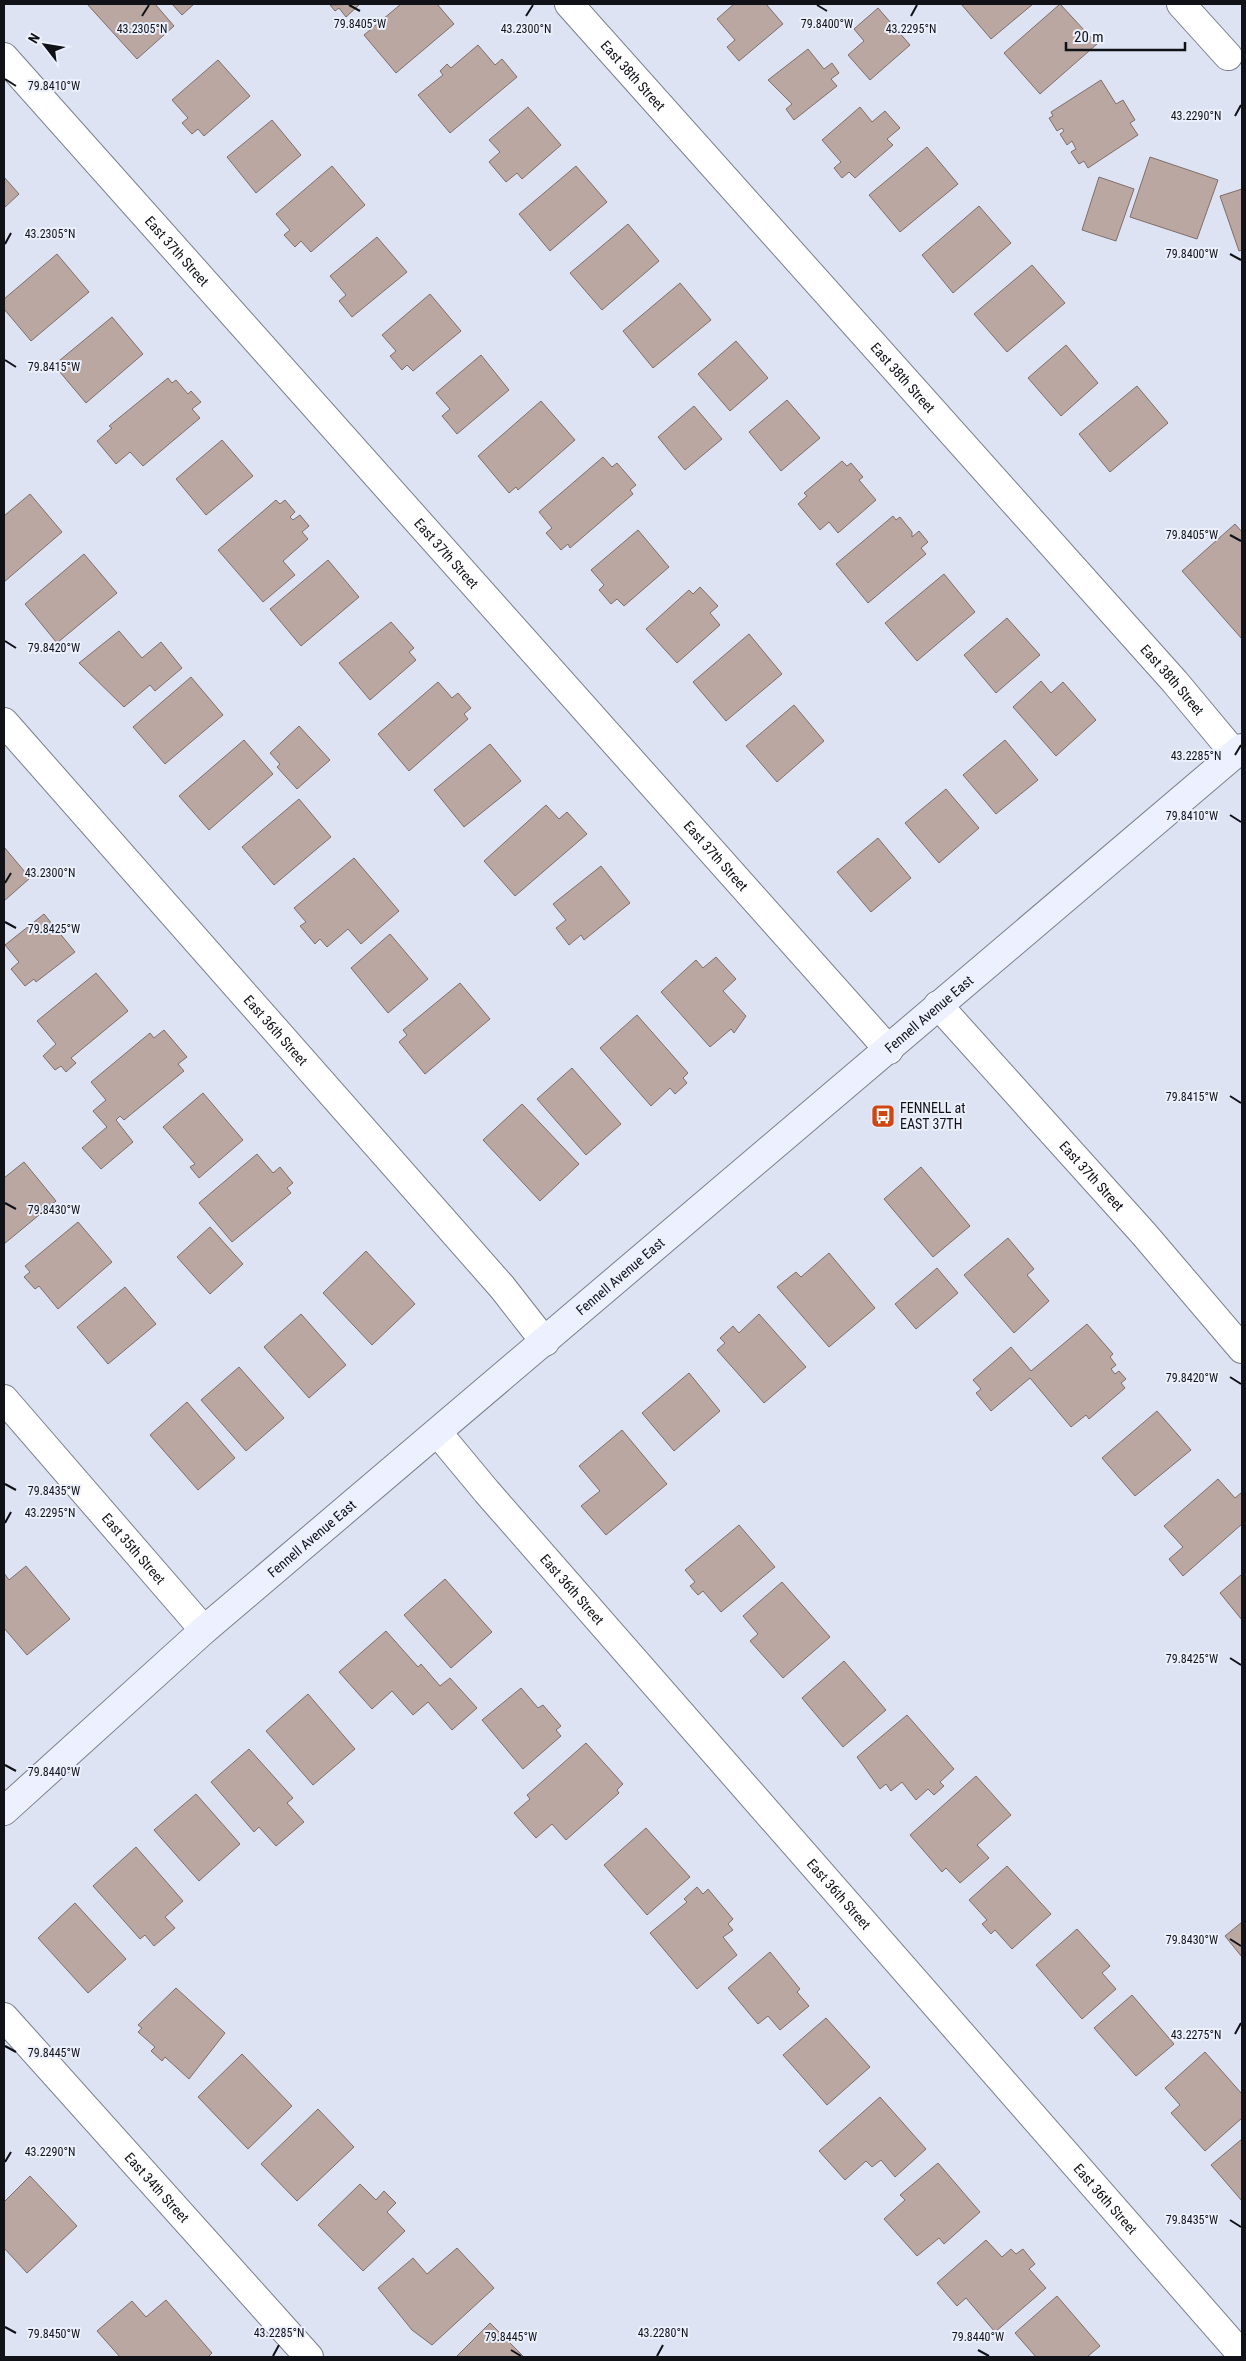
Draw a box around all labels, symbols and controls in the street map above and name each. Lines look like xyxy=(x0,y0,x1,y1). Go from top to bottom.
text: 79.8405°W xyxy=(334,17,386,31)
text: 79.8400°W xyxy=(801,17,853,31)
north arrow xyxy=(20,20,70,70)
scale bar xyxy=(1066,20,1185,52)
text: 43.2305°N xyxy=(117,22,167,36)
text: 43.2300°N xyxy=(501,22,551,36)
text: 43.2295°N xyxy=(886,22,936,36)
text: 20 m xyxy=(1074,28,1104,46)
text: N xyxy=(25,31,43,46)
street label: East 38th Street xyxy=(598,37,668,114)
text: 79.8410°W xyxy=(28,79,80,93)
text: 43.2290°N xyxy=(1171,109,1221,123)
street label: East 37th Street xyxy=(142,213,212,289)
text: 43.2305°N xyxy=(25,227,75,241)
text: 79.8400°W xyxy=(1166,247,1218,261)
street label: East 38th Street xyxy=(867,339,938,416)
text: 79.8415°W xyxy=(28,360,80,374)
street label: East 37th Street xyxy=(411,515,482,592)
text: 79.8405°W xyxy=(1166,528,1218,542)
text: 79.8420°W xyxy=(28,641,80,655)
street label: East 38th Street xyxy=(1137,641,1207,718)
text: 43.2285°N xyxy=(1171,749,1221,763)
text: 79.8410°W xyxy=(1166,809,1218,823)
street label: East 37th Street xyxy=(681,818,751,894)
text: 43.2300°N xyxy=(25,866,75,880)
text: 79.8425°W xyxy=(28,922,80,936)
street label: Fennell Avenue East xyxy=(882,972,976,1056)
street label: East 36th Street xyxy=(241,992,311,1069)
text: 79.8415°W xyxy=(1166,1090,1218,1104)
place label: FENNELL at EAST 37TH xyxy=(900,1100,965,1132)
bus stop icon: FENNELL at EAST 37TH xyxy=(870,1103,896,1129)
street label: East 37th Street xyxy=(1056,1138,1127,1214)
text: 79.8430°W xyxy=(28,1203,80,1217)
street label: Fennell Avenue East xyxy=(573,1234,668,1318)
text: 79.8420°W xyxy=(1166,1371,1218,1385)
text: 79.8435°W xyxy=(28,1484,80,1498)
street label: Fennell Avenue East xyxy=(264,1497,359,1580)
text: 43.2295°N xyxy=(25,1506,75,1520)
street label: East 35th Street xyxy=(99,1510,169,1587)
street label: East 36th Street xyxy=(537,1551,607,1628)
text: 79.8425°W xyxy=(1166,1652,1218,1666)
text: 79.8440°W xyxy=(28,1765,80,1779)
street label: East 36th Street xyxy=(804,1856,874,1933)
text: 79.8430°W xyxy=(1166,1933,1218,1947)
text: 43.2275°N xyxy=(1171,2028,1221,2042)
text: 79.8445°W xyxy=(28,2046,80,2060)
text: 43.2290°N xyxy=(25,2145,75,2159)
street label: East 34th Street xyxy=(121,2149,192,2226)
street label: East 36th Street xyxy=(1070,2160,1141,2237)
text: 79.8435°W xyxy=(1166,2213,1218,2227)
text: 43.2285°N xyxy=(254,2326,304,2340)
text: 43.2280°N xyxy=(638,2326,688,2340)
text: 79.8450°W xyxy=(28,2327,80,2341)
text: 79.8445°W xyxy=(485,2330,537,2344)
text: 79.8440°W xyxy=(952,2330,1004,2344)

